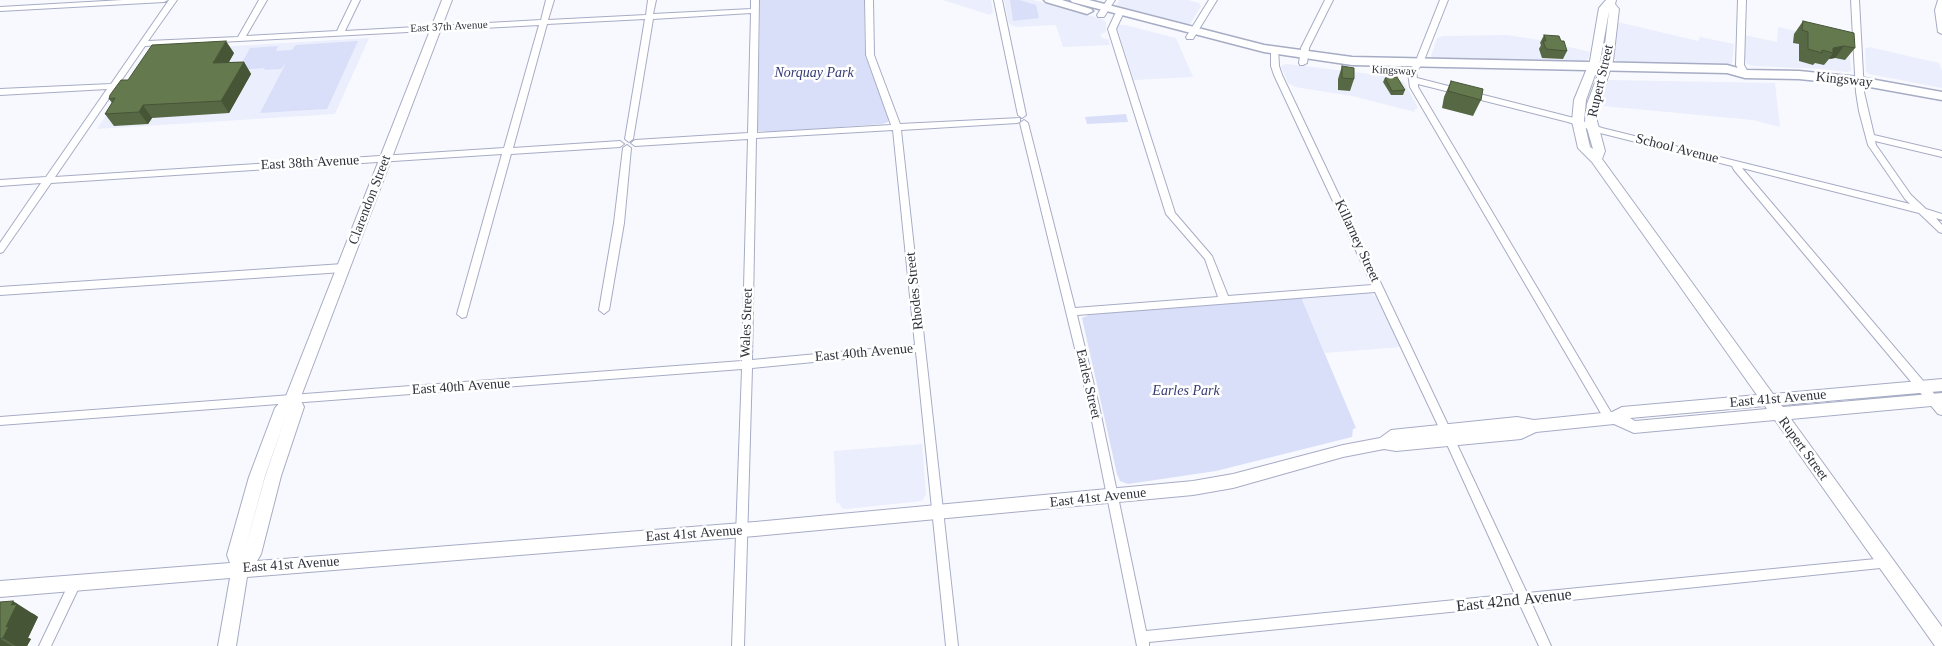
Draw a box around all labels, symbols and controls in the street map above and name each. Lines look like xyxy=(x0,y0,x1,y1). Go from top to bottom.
street label: East 37th Avenue xyxy=(410,18,488,36)
street label: Rupert Street xyxy=(1584,43,1618,119)
street label: Kingsway xyxy=(1371,63,1417,79)
park label: Norquay Park xyxy=(774,65,854,81)
street label: Kingsway xyxy=(1815,69,1873,91)
street label: School Avenue xyxy=(1634,131,1720,167)
street label: East 38th Avenue xyxy=(260,152,360,174)
street label: Clarendon Street xyxy=(345,153,395,247)
street label: Killarney Street xyxy=(1331,197,1383,285)
street label: Rhodes Street xyxy=(903,251,927,331)
street label: Wales Street xyxy=(737,288,757,358)
street label: East 40th Avenue xyxy=(814,340,914,366)
street label: Earles Street xyxy=(1072,347,1104,421)
street label: East 40th Avenue xyxy=(411,375,511,399)
park label: Earles Park xyxy=(1152,383,1220,399)
street label: East 41st Avenue xyxy=(1729,386,1827,412)
street label: Rupert Street xyxy=(1774,414,1832,484)
street label: East 41st Avenue xyxy=(1049,485,1147,511)
street label: East 41st Avenue xyxy=(645,522,743,546)
street label: East 41st Avenue xyxy=(242,553,340,577)
street label: East 42nd Avenue xyxy=(1455,585,1573,617)

